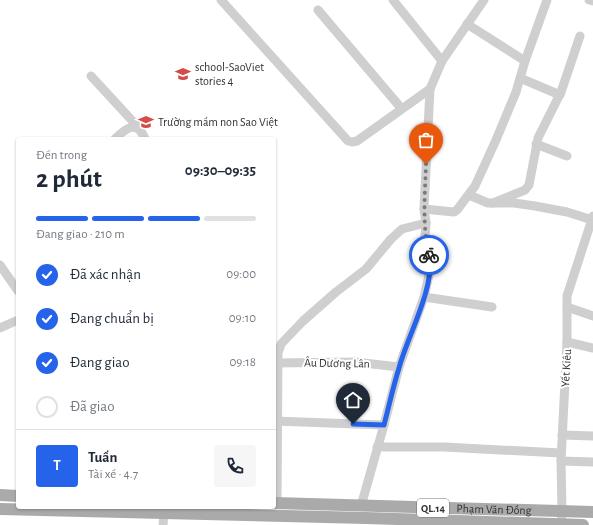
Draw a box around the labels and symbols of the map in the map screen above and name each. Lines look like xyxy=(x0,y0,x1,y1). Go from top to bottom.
place label: school-SaoViet stories 4 xyxy=(195,61,264,87)
school or university icon: school-SaoViet stories 4 xyxy=(174,65,192,83)
school or university icon: Trường mầm non Sao Việt xyxy=(137,113,155,131)
place label: Trường mầm non Sao Việt xyxy=(158,116,278,128)
pin xyxy=(409,123,443,164)
courier xyxy=(409,235,449,275)
street label: Yết Kiêu xyxy=(559,349,573,387)
street label: Âu Dương Lân xyxy=(304,355,370,370)
pin xyxy=(336,383,370,424)
road number: QL.14 xyxy=(417,499,449,517)
street label: Phạm Văn Đồng xyxy=(456,502,532,516)

